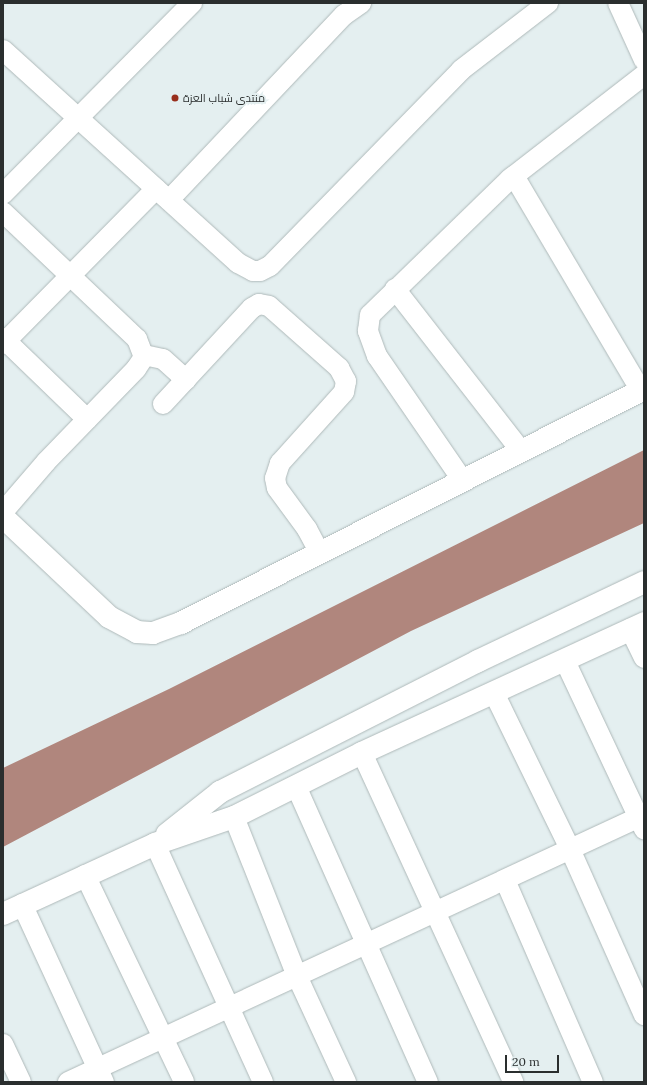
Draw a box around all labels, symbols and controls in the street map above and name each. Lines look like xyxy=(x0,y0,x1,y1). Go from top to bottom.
place label: منتدى شباب العزة xyxy=(183,91,265,105)
marker: منتدى شباب العزة xyxy=(170,93,180,103)
scale bar xyxy=(507,1047,561,1073)
text: 20 m xyxy=(512,1054,540,1069)

